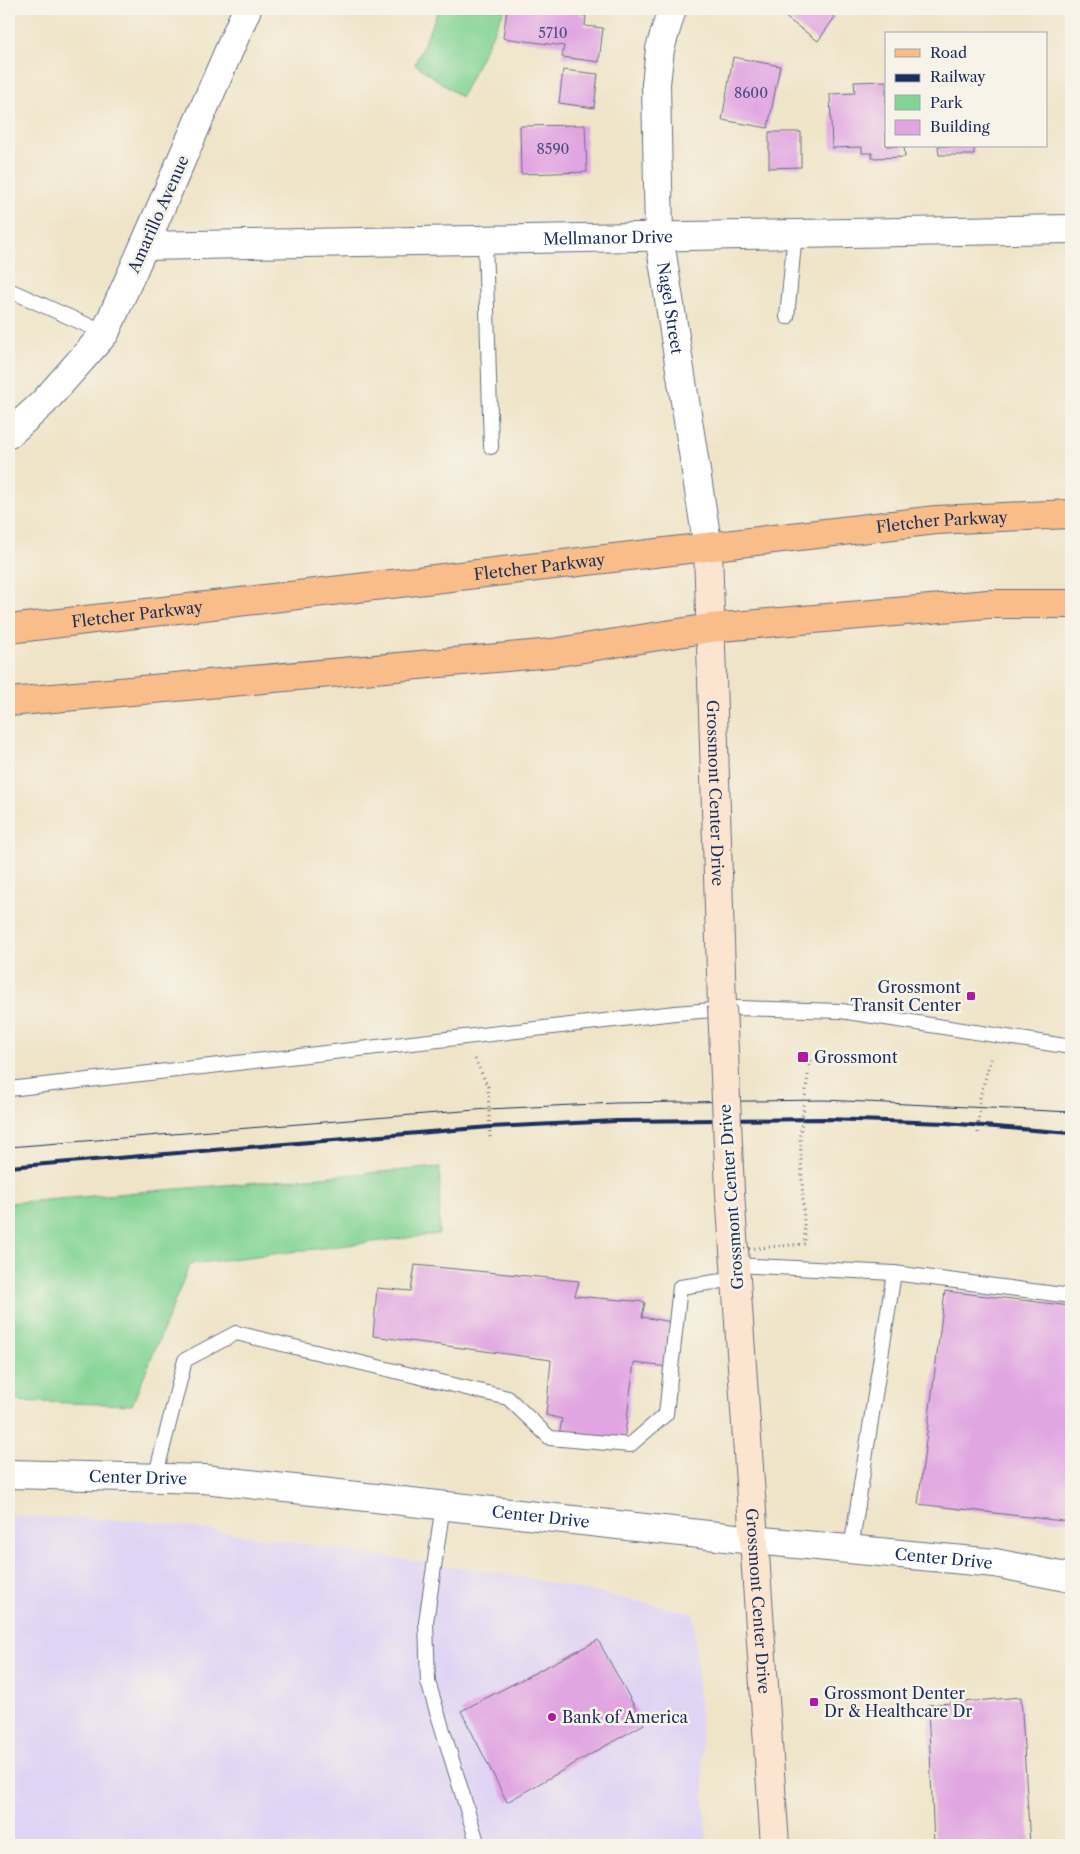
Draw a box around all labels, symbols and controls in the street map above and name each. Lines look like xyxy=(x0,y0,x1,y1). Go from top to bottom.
house number: 5710 xyxy=(538,24,568,42)
legend xyxy=(885,32,1048,148)
text: Road xyxy=(930,43,967,62)
text: Railway xyxy=(930,67,986,86)
house number: 8600 xyxy=(734,84,768,102)
text: Park xyxy=(930,93,964,112)
text: Building xyxy=(930,117,990,136)
house number: 8590 xyxy=(537,140,570,158)
street label: Amarillo Avenue xyxy=(123,152,193,277)
street label: Mellmanor Drive xyxy=(543,226,673,249)
street label: Nagel Street xyxy=(653,261,688,356)
street label: Fletcher Parkway xyxy=(875,507,1009,537)
street label: Fletcher Parkway xyxy=(473,549,607,584)
street label: Fletcher Parkway xyxy=(70,596,205,632)
street label: Grossmont Center Drive xyxy=(703,700,728,886)
place label: Grossmont Transit Center xyxy=(850,977,961,1015)
marker: Grossmont Transit Center xyxy=(965,990,977,1002)
place label: Grossmont xyxy=(814,1047,898,1067)
marker: Grossmont xyxy=(796,1050,810,1064)
street label: Grossmont Center Drive xyxy=(715,1103,747,1290)
street label: Center Drive xyxy=(89,1466,187,1489)
street label: Center Drive xyxy=(491,1501,591,1532)
street label: Grossmont Center Drive xyxy=(742,1507,775,1695)
street label: Center Drive xyxy=(894,1544,994,1573)
place label: Grossmont Denter Dr & Healthcare Dr xyxy=(824,1683,973,1721)
marker: Grossmont Denter Dr & Healthcare Dr xyxy=(808,1696,820,1708)
place label: Bank of America xyxy=(562,1707,689,1727)
marker: Bank of America xyxy=(546,1711,558,1723)

